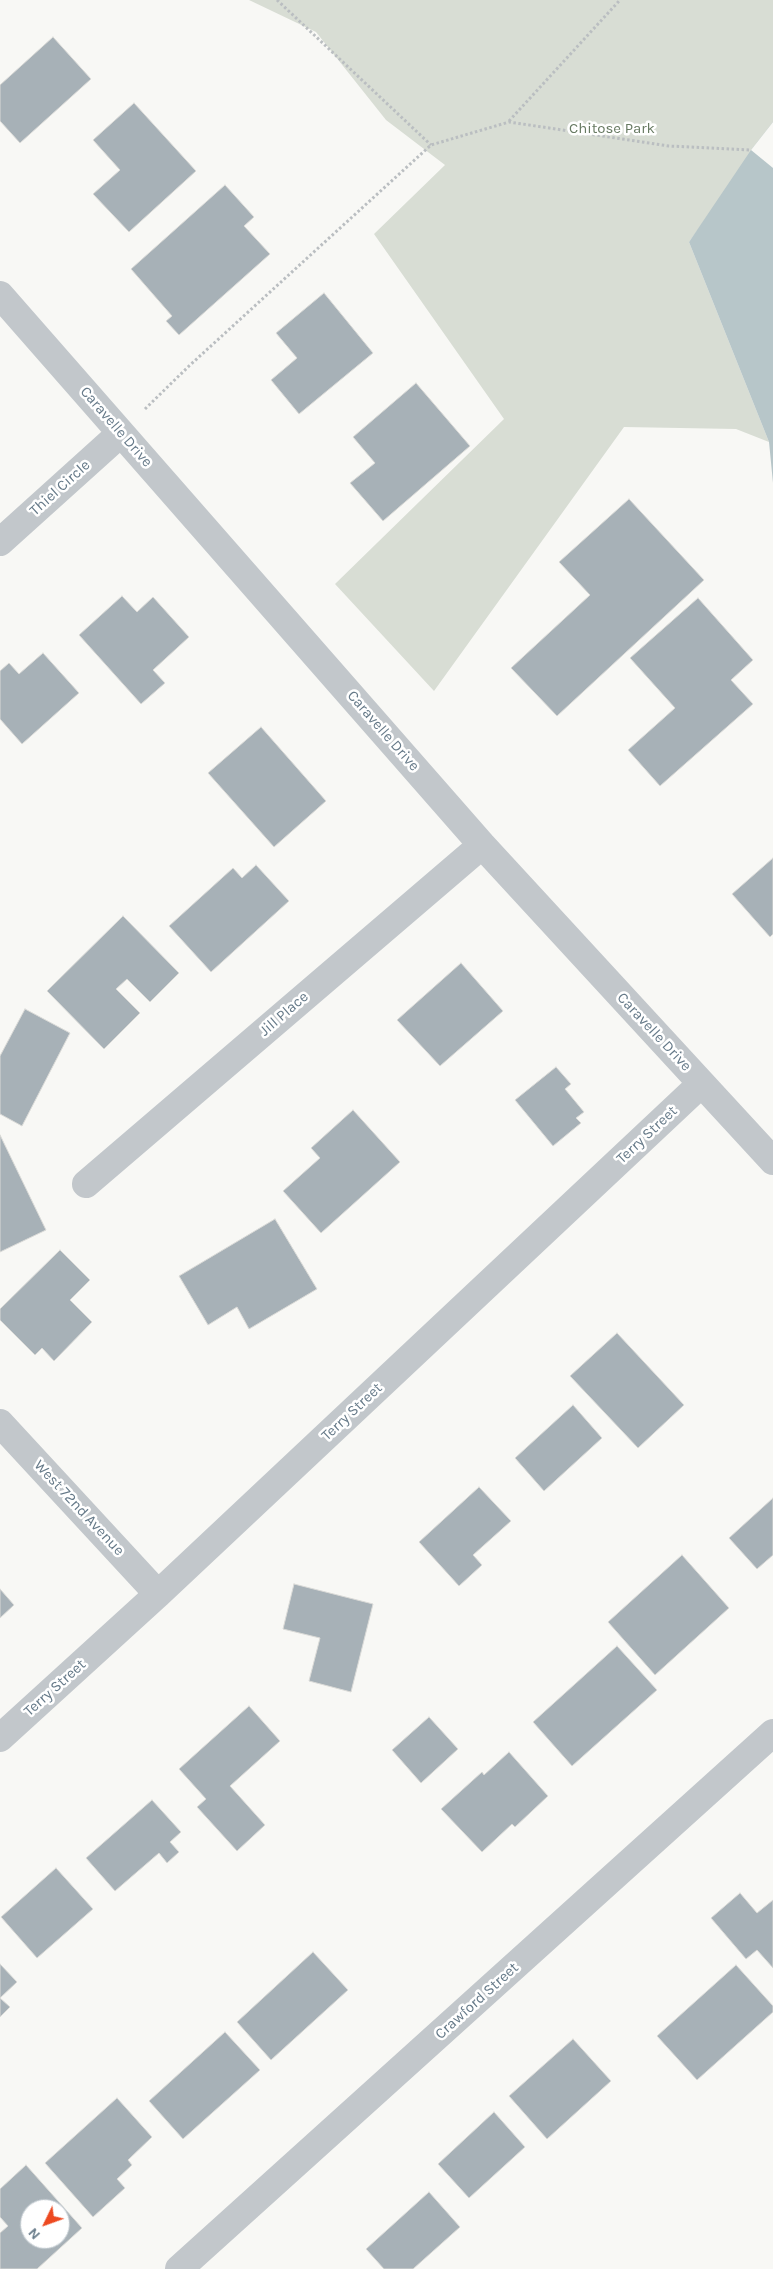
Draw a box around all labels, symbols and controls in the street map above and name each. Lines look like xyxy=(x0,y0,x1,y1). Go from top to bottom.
park label: Chitose Park xyxy=(569,120,655,138)
street label: Caravelle Drive xyxy=(76,383,156,471)
street label: Thiel Circle xyxy=(26,456,94,520)
street label: Caravelle Drive xyxy=(343,687,423,775)
street label: Jill Place xyxy=(256,988,312,1040)
street label: Caravelle Drive xyxy=(613,989,695,1075)
street label: Terry Street xyxy=(613,1102,681,1168)
street label: Terry Street xyxy=(318,1379,386,1445)
street label: West 72nd Avenue xyxy=(30,1456,128,1560)
street label: Terry Street xyxy=(20,1656,90,1720)
street label: Crawford Street xyxy=(432,1959,522,2043)
north arrow xyxy=(20,2199,70,2249)
text: N xyxy=(25,2224,44,2243)

